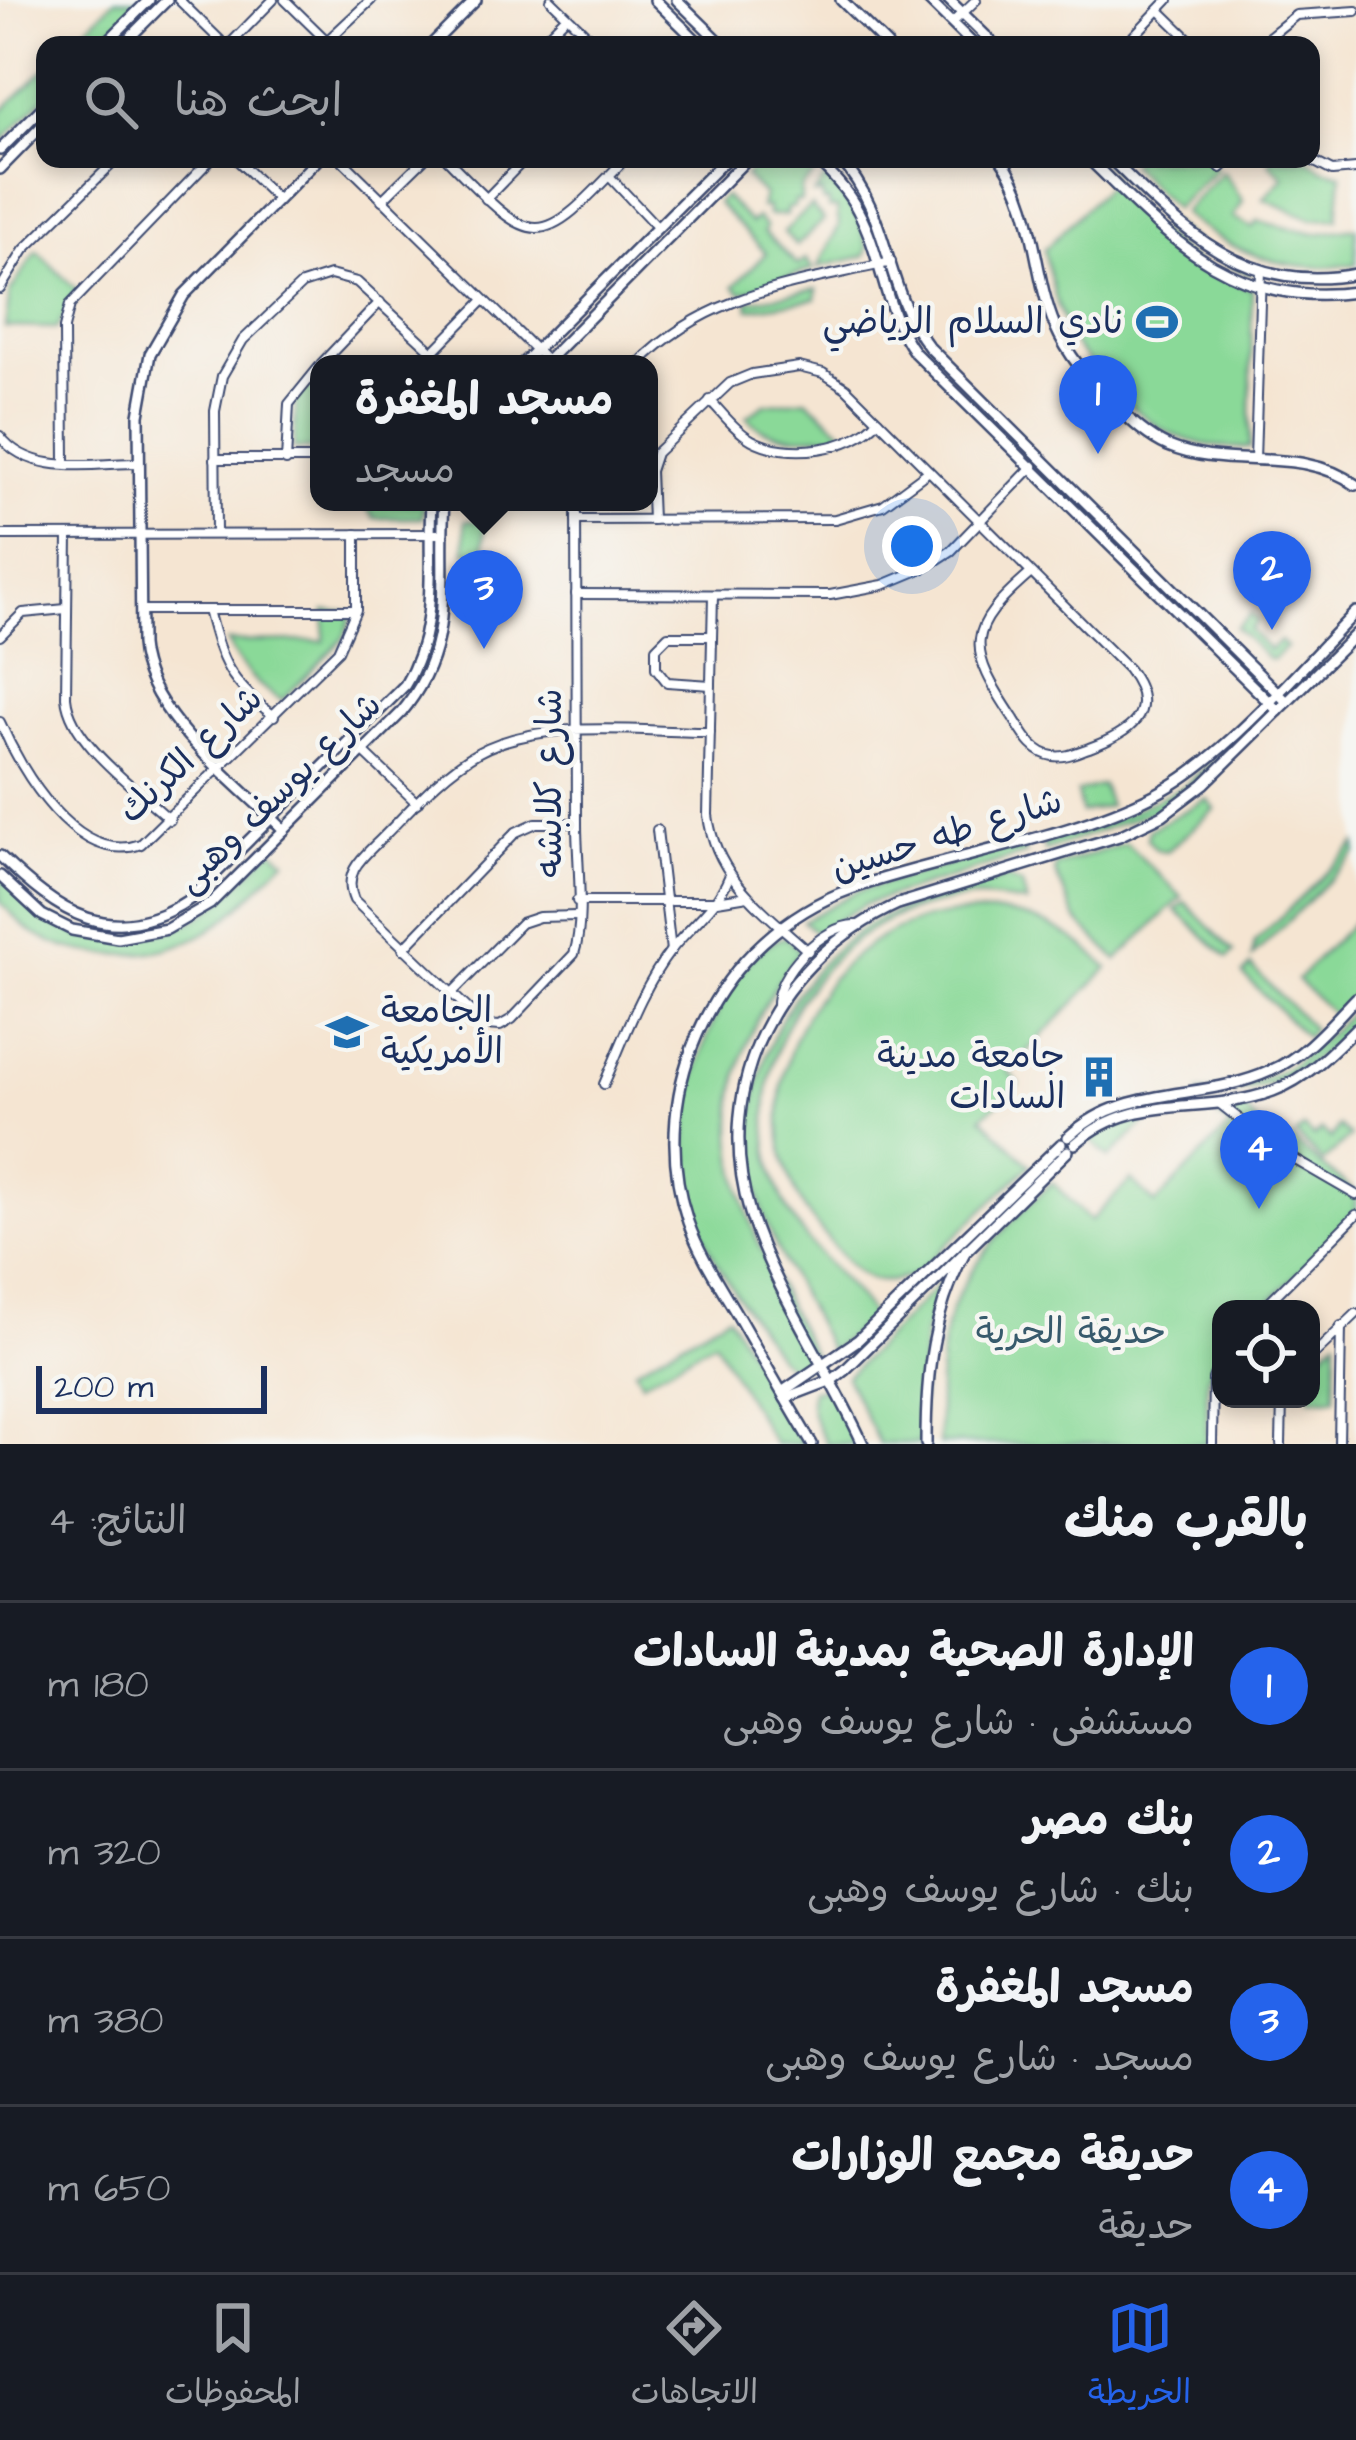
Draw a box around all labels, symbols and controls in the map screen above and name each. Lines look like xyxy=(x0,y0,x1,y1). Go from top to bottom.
search box xyxy=(36,36,1320,168)
icon: search xyxy=(78,69,144,135)
text: ابحث هنا xyxy=(174,71,342,133)
place label: نادي السلام الرياضي xyxy=(822,297,1123,352)
sports icon: نادي السلام الرياضي xyxy=(1134,299,1180,345)
popup xyxy=(310,355,658,511)
pin: 1 xyxy=(1059,355,1137,454)
text: مسجد المغفرة xyxy=(355,370,613,432)
text: مسجد xyxy=(355,444,455,498)
your location xyxy=(882,516,942,576)
pin: 2 xyxy=(1233,531,1311,630)
pin: 3 xyxy=(445,550,523,649)
street label: شارع الكرنك xyxy=(107,675,275,835)
street label: شارع يوسف وهبى xyxy=(164,681,394,905)
street label: شارع كلابشه xyxy=(525,688,576,878)
street label: شارع طه حسين xyxy=(825,776,1069,894)
place label: الجامعة الأمريكية xyxy=(381,986,503,1078)
school or university icon: الجامعة الأمريكية xyxy=(324,1009,370,1055)
place label: جامعة مدينة السادات xyxy=(877,1031,1065,1123)
building icon: جامعة مدينة السادات xyxy=(1076,1054,1122,1100)
pin: 4 xyxy=(1220,1110,1298,1209)
map controls xyxy=(1212,1300,1320,1408)
button: locate xyxy=(1212,1300,1320,1408)
park label: حديقة الحرية xyxy=(976,1307,1166,1358)
scale bar xyxy=(36,1360,267,1413)
text: 200 m xyxy=(54,1364,153,1410)
text: بالقرب منك xyxy=(1064,1486,1308,1557)
text: النتائج: 4 xyxy=(48,1495,187,1549)
text: الإدارة الصحية بمدينة السادات xyxy=(633,1622,1194,1684)
text: 180 m xyxy=(48,1659,149,1713)
text: 1 xyxy=(1267,1659,1272,1713)
text: مستشفى · شارع يوسف وهبى xyxy=(722,1696,1194,1750)
text: بنك مصر xyxy=(1025,1790,1194,1852)
text: 320 m xyxy=(48,1827,161,1881)
text: 2 xyxy=(1258,1827,1280,1881)
text: بنك · شارع يوسف وهبى xyxy=(807,1864,1194,1918)
text: مسجد المغفرة xyxy=(935,1958,1194,2020)
text: 380 m xyxy=(48,1995,164,2049)
text: 3 xyxy=(1259,1995,1279,2049)
text: مسجد · شارع يوسف وهبى xyxy=(765,2032,1194,2086)
text: حديقة مجمع الوزارات xyxy=(791,2126,1194,2188)
text: 650 m xyxy=(48,2163,171,2217)
text: 4 xyxy=(1256,2163,1282,2217)
text: حديقة xyxy=(1098,2200,1194,2254)
tab: المحفوظات xyxy=(165,2295,301,2421)
tab: الاتجاهات xyxy=(631,2295,758,2421)
tab: الخريطة xyxy=(1088,2295,1191,2421)

